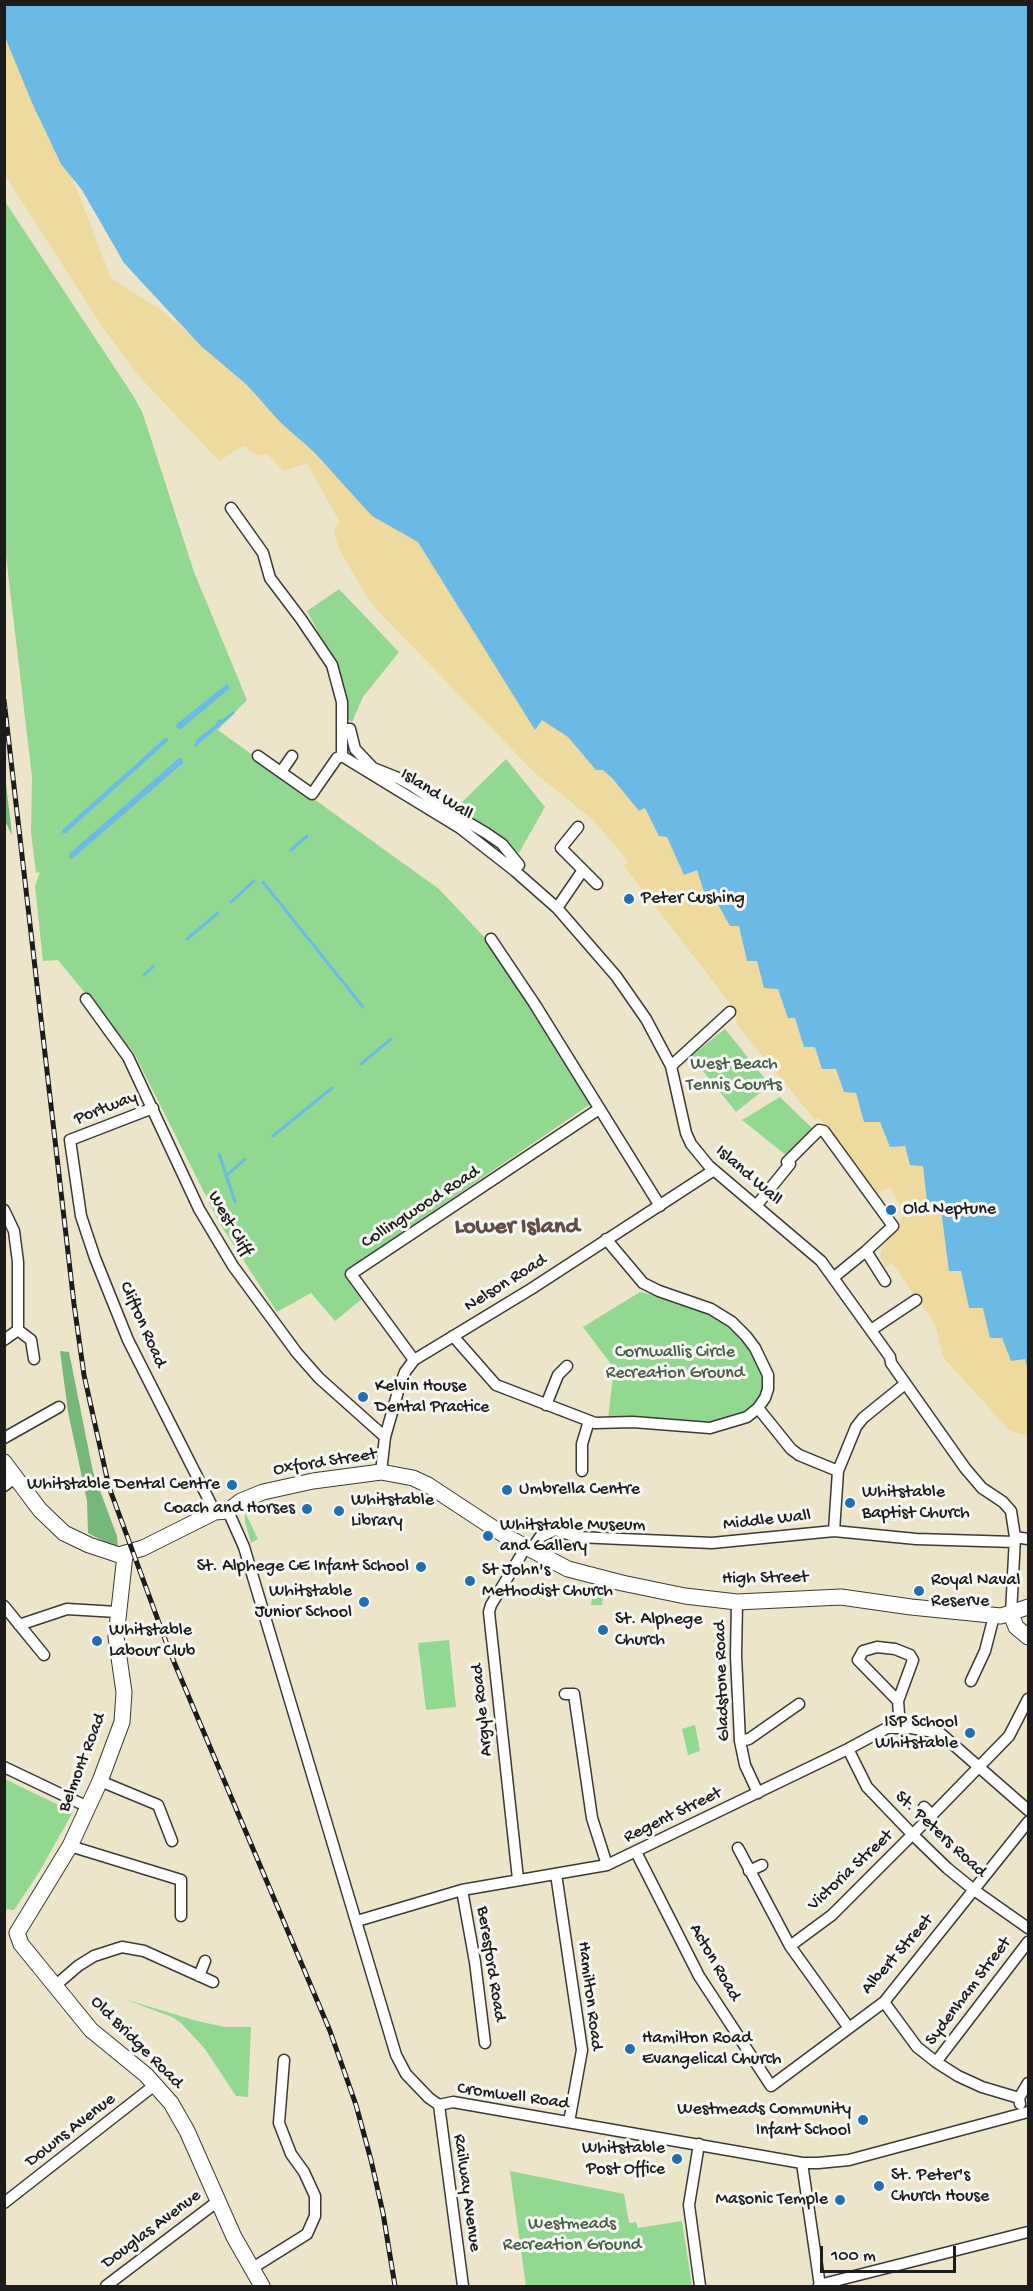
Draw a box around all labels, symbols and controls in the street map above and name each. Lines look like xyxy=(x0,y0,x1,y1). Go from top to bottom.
street label: Island Wall xyxy=(396,764,476,826)
place label: Peter Cushing xyxy=(641,888,745,910)
marker: Peter Cushing xyxy=(622,892,636,906)
park label: West Beach Tennis Courts xyxy=(686,1054,782,1096)
street label: Portway xyxy=(71,1087,141,1131)
street label: Island Wall xyxy=(710,1141,786,1211)
street label: Collingwood Road xyxy=(358,1162,484,1254)
street label: West Cliff xyxy=(202,1188,256,1260)
place label: Old Neptune xyxy=(903,1199,996,1221)
marker: Old Neptune xyxy=(884,1203,898,1217)
district label: Lower Island xyxy=(454,1214,580,1242)
street label: Nelson Road xyxy=(461,1250,551,1318)
street label: Clifton Road xyxy=(113,1279,171,1371)
park label: Cornwallis Circle Recreation Ground xyxy=(606,1342,744,1384)
place label: Kelvin House Dental Practice xyxy=(375,1376,489,1418)
marker: Kelvin House Dental Practice xyxy=(356,1390,370,1404)
street label: Oxford Street xyxy=(272,1444,378,1482)
place label: Whitstable Dental Centre xyxy=(27,1474,220,1496)
marker: Whitstable Dental Centre xyxy=(225,1478,239,1492)
place label: Umbrella Centre xyxy=(519,1479,640,1501)
place label: Whitstable Baptist Church xyxy=(862,1482,970,1524)
marker: Umbrella Centre xyxy=(500,1483,514,1497)
place label: Whitstable Library xyxy=(351,1490,434,1532)
marker: Whitstable Baptist Church xyxy=(843,1496,857,1510)
place label: Coach and Horses xyxy=(164,1498,295,1520)
marker: Coach and Horses xyxy=(300,1502,314,1516)
marker: Whitstable Library xyxy=(332,1504,346,1518)
street label: Middle Wall xyxy=(722,1506,812,1536)
place label: Whitstable Museum and Gallery xyxy=(500,1515,645,1558)
marker: Whitstable Museum and Gallery xyxy=(481,1529,495,1543)
place label: St. Alphege CE Infant School xyxy=(197,1556,409,1578)
marker: St. Alphege CE Infant School xyxy=(414,1560,428,1574)
place label: St John's Methodist Church xyxy=(482,1560,613,1602)
street label: High Street xyxy=(722,1567,808,1591)
place label: Royal Naval Reserve xyxy=(931,1570,1020,1612)
marker: St John's Methodist Church xyxy=(463,1574,477,1588)
place label: Whitstable Junior School xyxy=(255,1581,352,1624)
marker: Royal Naval Reserve xyxy=(912,1584,926,1598)
marker: Whitstable Junior School xyxy=(357,1595,371,1609)
place label: St. Alphege Church xyxy=(615,1609,703,1652)
place label: Whitstable Labour Club xyxy=(109,1620,195,1662)
street label: Gladstone Road xyxy=(710,1620,736,1742)
marker: St. Alphege Church xyxy=(596,1623,610,1637)
marker: Whitstable Labour Club xyxy=(90,1634,104,1648)
street label: Argyle Road xyxy=(467,1663,499,1757)
street label: Belmont Road xyxy=(54,1711,112,1815)
place label: ISP School Whitstable xyxy=(875,1712,958,1754)
marker: ISP School Whitstable xyxy=(963,1726,977,1740)
street label: Regent Street xyxy=(620,1783,726,1849)
street label: St. Peters Road xyxy=(889,1787,991,1883)
street label: Victoria Street xyxy=(804,1826,898,1916)
street label: Beresford Road xyxy=(470,1905,510,2023)
street label: Albert Street xyxy=(857,1910,939,2000)
street label: Acton Road xyxy=(683,1921,745,2005)
street label: Sydenham Street xyxy=(921,1933,1017,2051)
street label: Hamilton Road xyxy=(572,1940,606,2052)
street label: Old Bridge Road xyxy=(85,1992,187,2094)
place label: Hamilton Road Evangelical Church xyxy=(642,2028,781,2070)
marker: Hamilton Road Evangelical Church xyxy=(623,2042,637,2056)
street label: Cromwell Road xyxy=(456,2078,570,2116)
street label: Downs Avenue xyxy=(22,2089,120,2173)
place label: Westmeads Community Infant School xyxy=(677,2099,851,2142)
marker: Westmeads Community Infant School xyxy=(856,2113,870,2127)
street label: Railway Avenue xyxy=(447,2133,485,2253)
place label: Whitstable Post Office xyxy=(582,2138,665,2180)
marker: Whitstable Post Office xyxy=(670,2152,684,2166)
place label: St. Peter's Church House xyxy=(891,2165,989,2208)
marker: St. Peter's Church House xyxy=(872,2179,886,2193)
street label: Douglas Avenue xyxy=(98,2186,206,2274)
place label: Masonic Temple xyxy=(716,2189,828,2211)
marker: Masonic Temple xyxy=(833,2193,847,2207)
park label: Westmeads Recreation Ground xyxy=(503,2214,641,2256)
scale bar xyxy=(823,2234,960,2272)
text: 100 m xyxy=(831,2246,876,2267)

